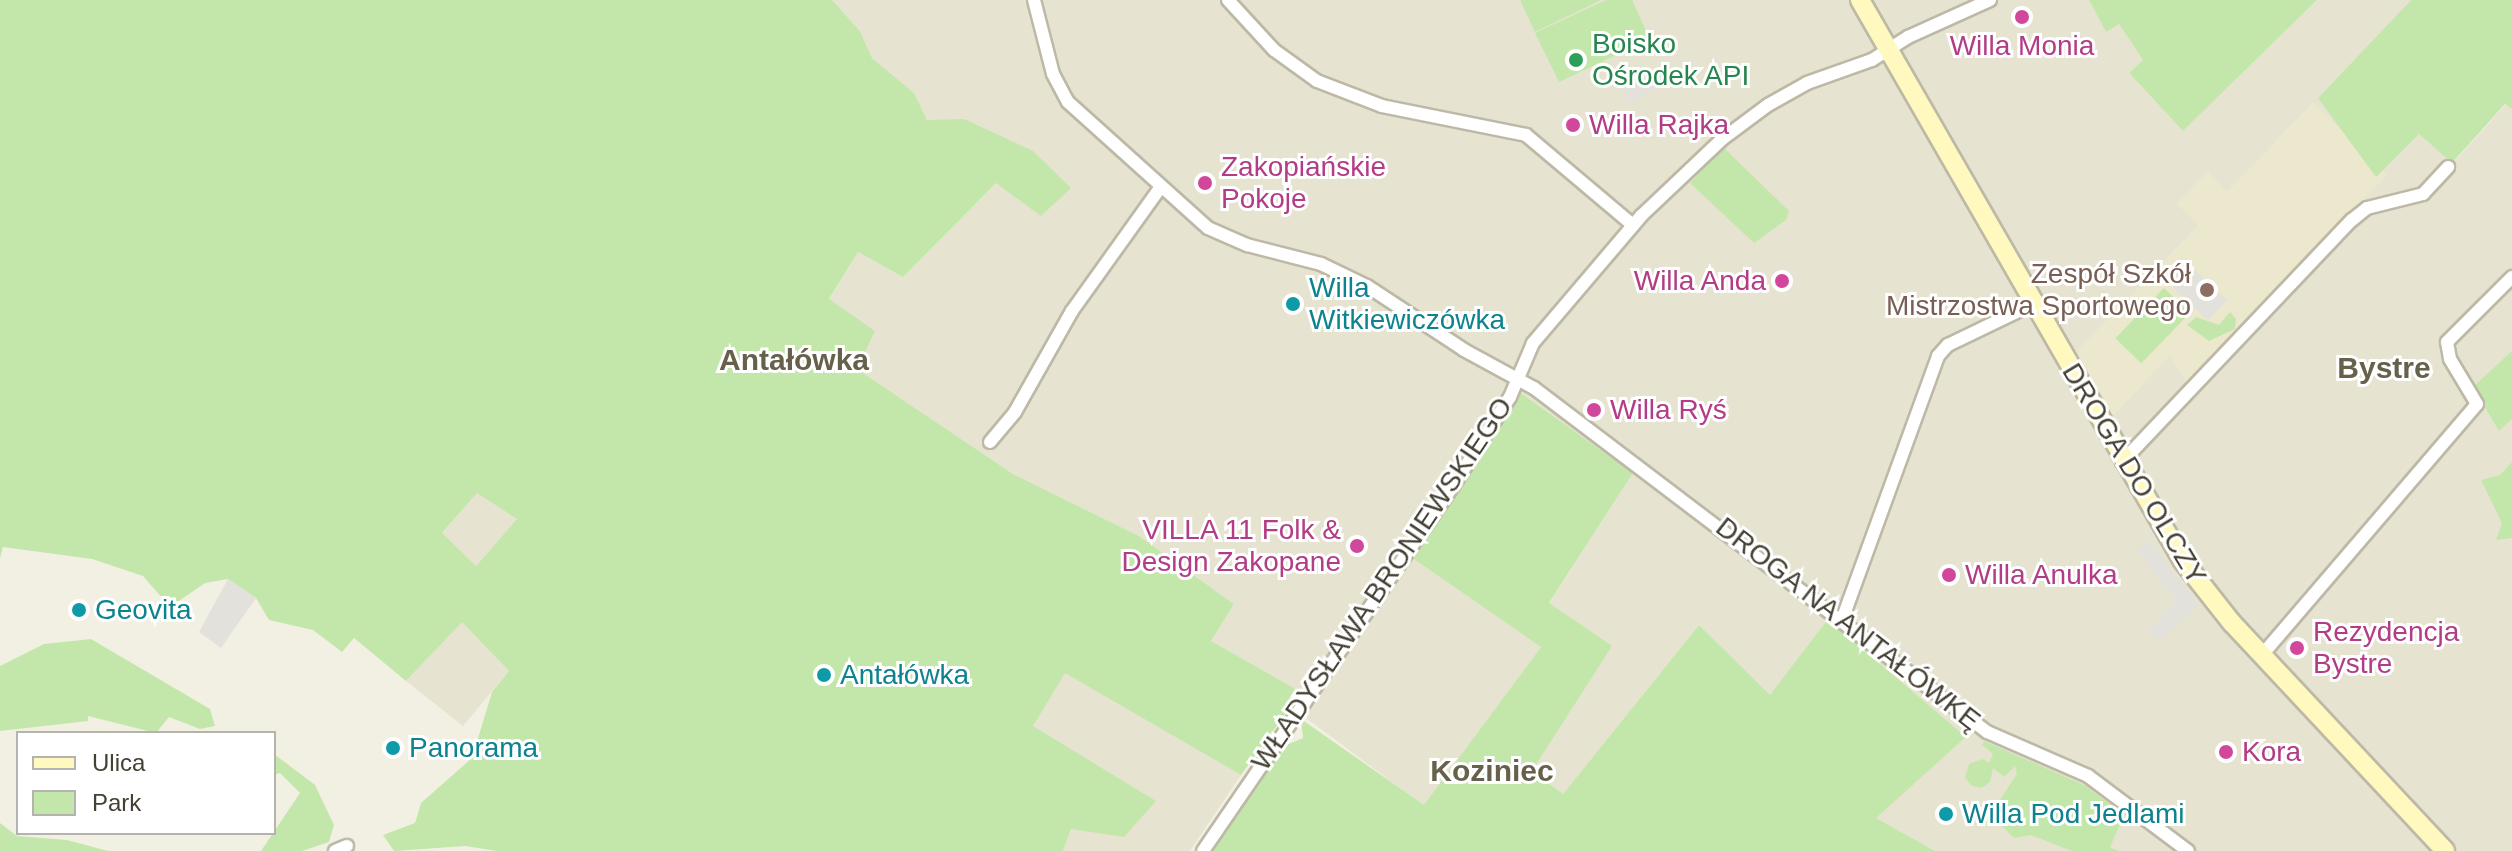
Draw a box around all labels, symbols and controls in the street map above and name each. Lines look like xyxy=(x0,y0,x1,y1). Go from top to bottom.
marker: Willa Monia xyxy=(2013,8,2031,26)
place label: Boisko Ośrodek API xyxy=(1592,27,1751,93)
place label: Willa Monia xyxy=(1950,29,2094,63)
marker: Boisko Ośrodek API xyxy=(1567,51,1585,69)
place label: Willa Rajka xyxy=(1589,108,1729,142)
marker: Willa Rajka xyxy=(1564,116,1582,134)
place label: Zakopiańskie Pokoje xyxy=(1221,150,1386,216)
marker: Zakopiańskie Pokoje xyxy=(1196,174,1214,192)
place label: Zespół Szkół Mistrzostwa Sportowego xyxy=(1886,257,2191,323)
place label: Willa Anda xyxy=(1632,264,1766,298)
place label: Willa Witkiewiczówka xyxy=(1309,271,1505,337)
marker: Willa Anda xyxy=(1773,272,1791,290)
marker: Zespół Szkół Mistrzostwa Sportowego xyxy=(2198,281,2216,299)
marker: Willa Witkiewiczówka xyxy=(1284,295,1302,313)
district label: Antałówka xyxy=(719,342,869,378)
district label: Bystre xyxy=(2337,350,2431,386)
street label: DROGA DO OLCZY xyxy=(2054,357,2214,591)
street label: WŁADYSŁAWA BRONIEWSKIEGO xyxy=(1244,390,1520,778)
place label: Willa Ryś xyxy=(1610,393,1727,427)
marker: Willa Ryś xyxy=(1585,401,1603,419)
street label: DROGA NA ANTAŁÓWKĘ xyxy=(1707,509,1989,739)
place label: VILLA 11 Folk & Design Zakopane xyxy=(1122,513,1341,579)
marker: VILLA 11 Folk & Design Zakopane xyxy=(1348,537,1366,555)
place label: Willa Anulka xyxy=(1965,558,2119,592)
marker: Willa Anulka xyxy=(1940,566,1958,584)
place label: Geovita xyxy=(95,593,191,627)
marker: Geovita xyxy=(70,601,88,619)
place label: Rezydencja Bystre xyxy=(2313,615,2459,681)
marker: Rezydencja Bystre xyxy=(2288,639,2306,657)
place label: Antałówka xyxy=(840,658,969,692)
marker: Antałówka xyxy=(815,666,833,684)
legend xyxy=(16,731,276,835)
place label: Panorama xyxy=(409,731,538,765)
place label: Kora xyxy=(2242,735,2301,769)
marker: Panorama xyxy=(384,739,402,757)
marker: Kora xyxy=(2217,743,2235,761)
text: Ulica xyxy=(92,749,145,776)
district label: Koziniec xyxy=(1430,753,1554,789)
text: Park xyxy=(92,789,141,816)
place label: Willa Pod Jedlami xyxy=(1962,797,2185,831)
marker: Willa Pod Jedlami xyxy=(1937,805,1955,823)

